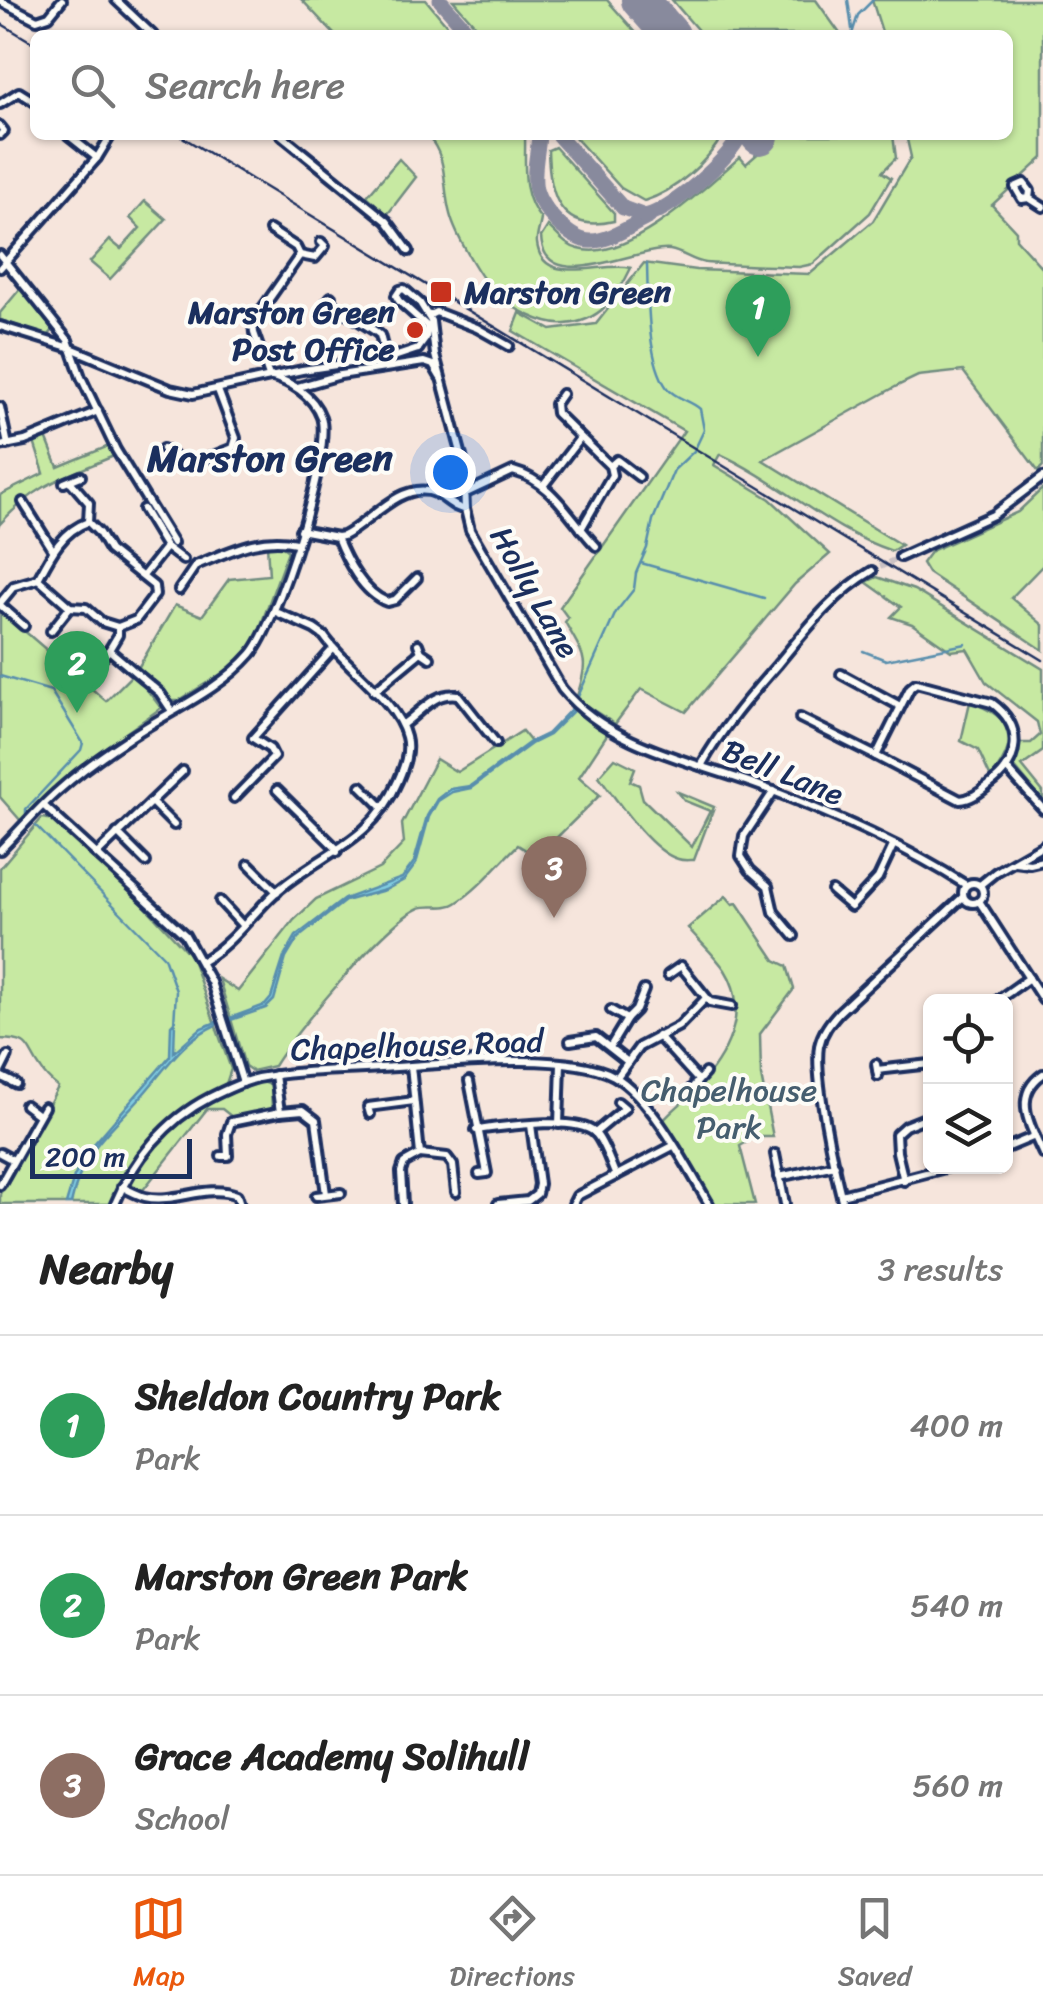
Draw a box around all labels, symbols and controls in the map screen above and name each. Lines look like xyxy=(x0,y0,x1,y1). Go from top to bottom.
search box xyxy=(30,30,1013,140)
text: Search here xyxy=(145,52,345,119)
icon: search xyxy=(65,58,120,113)
place label: Marston Green xyxy=(463,264,672,321)
pin: 1 xyxy=(726,274,790,357)
marker: Marston Green xyxy=(428,279,454,305)
place label: Marston Green Post Office xyxy=(187,284,396,378)
marker: Marston Green Post Office xyxy=(404,319,426,341)
district label: Marston Green xyxy=(146,425,393,492)
your location xyxy=(425,447,476,498)
street label: Holly Lane xyxy=(474,515,596,669)
pin: 2 xyxy=(44,630,110,713)
street label: Bell Lane xyxy=(713,722,852,823)
pin: 3 xyxy=(522,836,586,918)
map controls xyxy=(923,994,1013,1174)
button: locate xyxy=(923,994,1013,1084)
street label: Chapelhouse Road xyxy=(290,1013,546,1078)
park label: Chapelhouse Park xyxy=(641,1062,817,1156)
button: layers xyxy=(923,1084,1013,1174)
text: 200 m xyxy=(45,1132,125,1181)
scale bar xyxy=(30,1134,192,1178)
text: Nearby xyxy=(40,1232,173,1306)
text: 3 results xyxy=(878,1241,1003,1298)
text: Sheldon Country Park xyxy=(135,1363,501,1430)
text: 1 xyxy=(66,1397,79,1454)
text: 400 m xyxy=(910,1397,1003,1454)
text: Park xyxy=(135,1430,201,1487)
text: Marston Green Park xyxy=(135,1543,468,1610)
text: 2 xyxy=(63,1577,82,1634)
text: 540 m xyxy=(910,1577,1003,1634)
text: Park xyxy=(135,1610,201,1667)
text: Grace Academy Solihull xyxy=(135,1723,529,1790)
text: 3 xyxy=(64,1757,81,1814)
text: 560 m xyxy=(912,1757,1003,1814)
text: School xyxy=(135,1790,229,1847)
tab: Map xyxy=(131,1891,186,2000)
tab: Directions xyxy=(449,1891,575,2000)
tab: Saved xyxy=(838,1891,912,2000)

